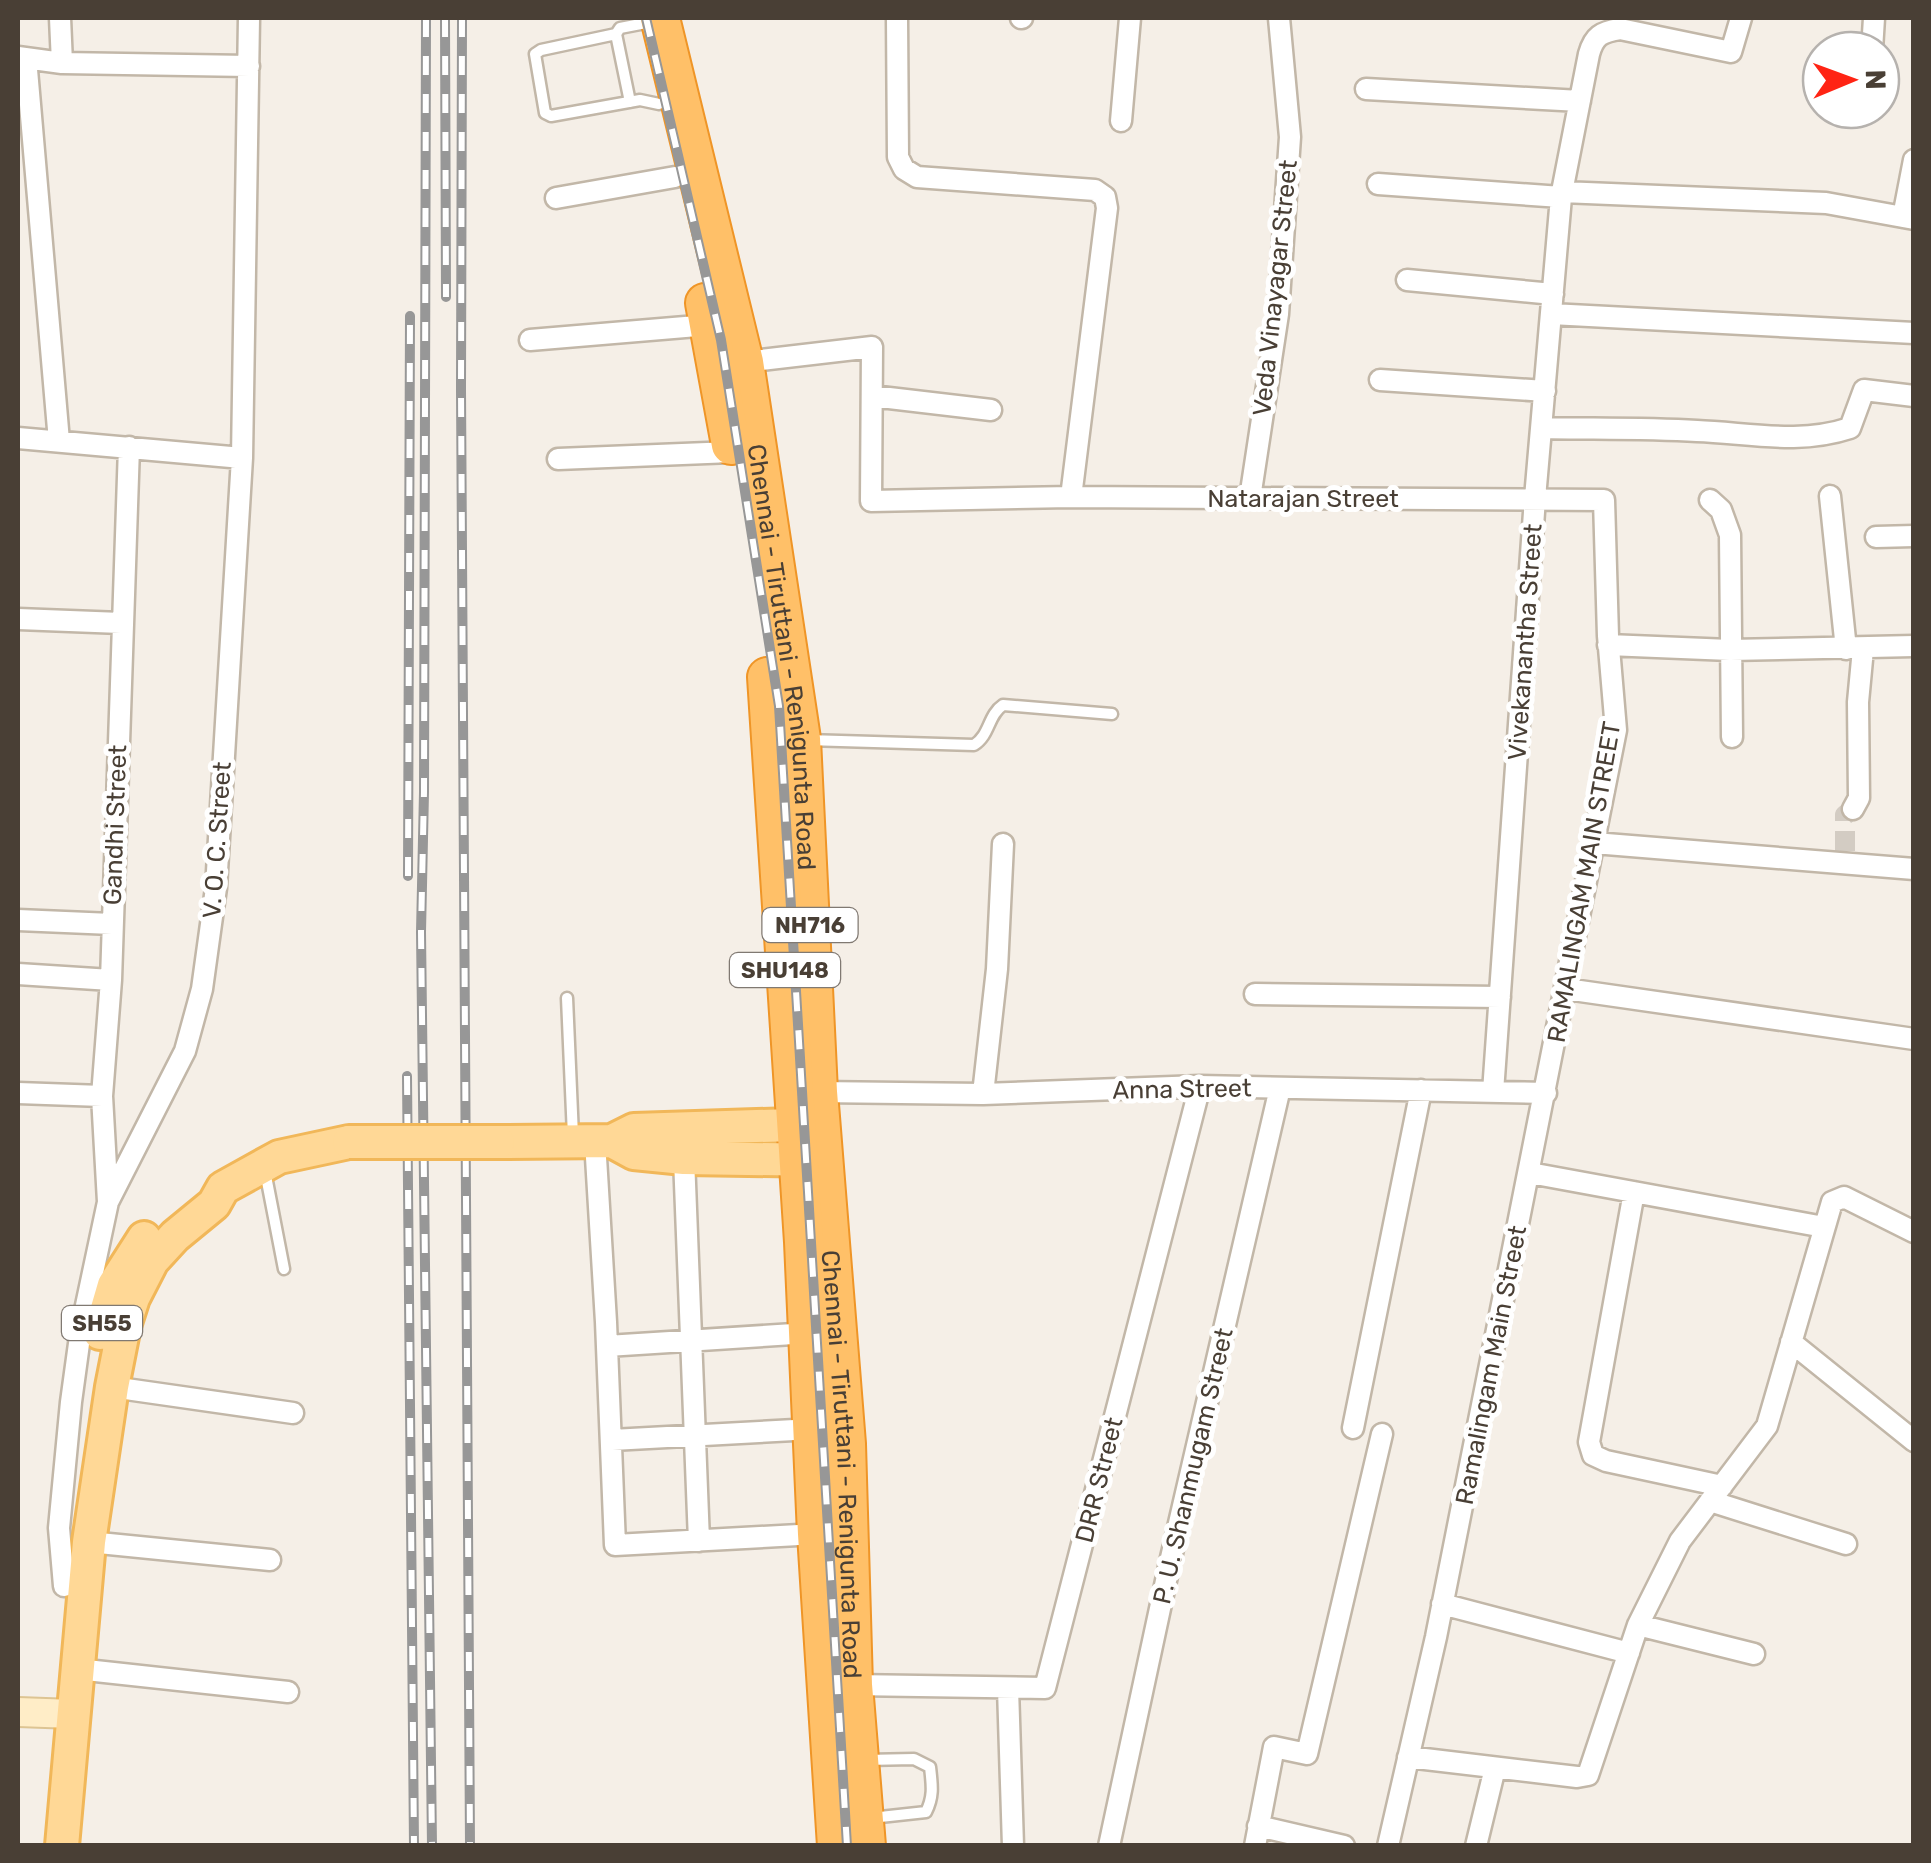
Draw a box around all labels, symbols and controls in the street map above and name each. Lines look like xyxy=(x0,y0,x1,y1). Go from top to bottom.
north arrow xyxy=(1801,30,1901,130)
text: N xyxy=(1859,69,1892,90)
street label: Veda Vinayagar Street xyxy=(1247,158,1303,418)
street label: Chennai - Tiruttani - Renigunta Road xyxy=(742,442,822,871)
street label: Natarajan Street xyxy=(1207,484,1399,513)
street label: Vivekanantha Street xyxy=(1502,522,1548,761)
street label: RAMALINGAM MAIN STREET xyxy=(1541,719,1627,1045)
street label: Gandhi Street xyxy=(98,744,132,906)
street label: V. O. C. Street xyxy=(197,760,237,919)
road number: NH716 xyxy=(762,908,858,942)
road number: SHU148 xyxy=(730,953,840,987)
street label: Anna Street xyxy=(1112,1073,1252,1105)
street label: Ramalingam Main Street xyxy=(1450,1223,1532,1507)
street label: Chennai - Tiruttani - Renigunta Road xyxy=(816,1249,867,1679)
road number: SH55 xyxy=(62,1306,142,1340)
street label: P. U. Shanmugam Street xyxy=(1147,1325,1239,1607)
street label: DRR Street xyxy=(1069,1414,1129,1546)

